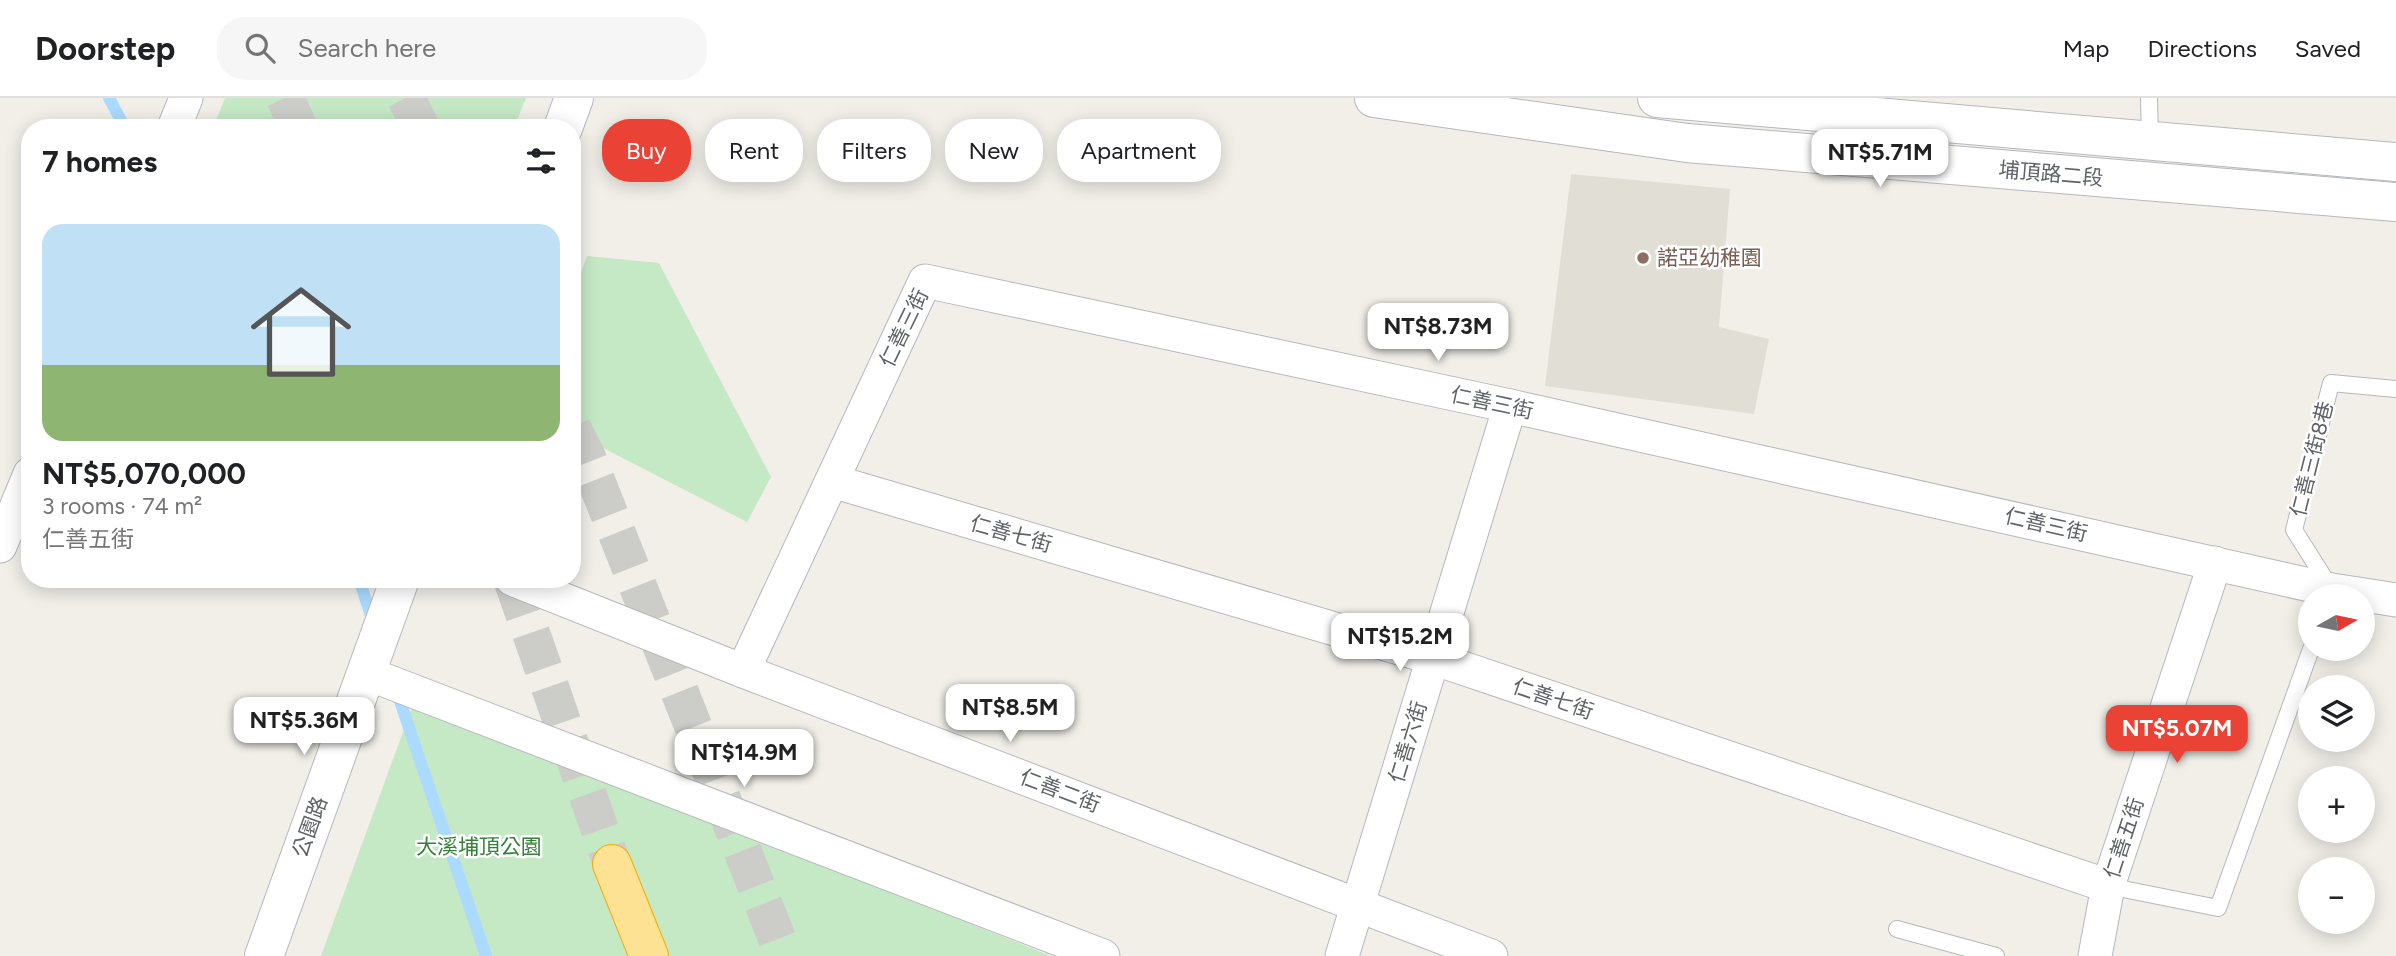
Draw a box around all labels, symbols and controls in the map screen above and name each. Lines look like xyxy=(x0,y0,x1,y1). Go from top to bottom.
search box xyxy=(217,17,707,80)
text: Doorstep xyxy=(35,29,175,68)
icon: search xyxy=(241,29,279,67)
text: Search here xyxy=(297,32,436,64)
text: Map xyxy=(2063,34,2109,63)
text: Directions xyxy=(2147,34,2257,63)
text: Saved xyxy=(2295,34,2361,63)
chip: Buy xyxy=(602,119,691,182)
chip: Rent xyxy=(705,119,803,182)
chip: Filters xyxy=(817,119,931,182)
chip: New xyxy=(945,119,1043,182)
chip: Apartment xyxy=(1057,119,1221,182)
pin: NT$5.71M xyxy=(1808,130,1952,189)
text: NT$5.71M xyxy=(1827,138,1933,166)
icon: filters xyxy=(522,142,560,180)
text: 7 homes xyxy=(42,143,157,180)
street label: 埔頂路二段 xyxy=(1998,156,2104,191)
place label: 諾亞幼稚園 xyxy=(1657,245,1762,270)
marker: 諾亞幼稚園 xyxy=(1635,250,1651,266)
icon: home xyxy=(238,269,364,395)
street label: 仁善三街 xyxy=(874,285,933,371)
pin: NT$8.73M xyxy=(1366,303,1510,363)
text: NT$8.73M xyxy=(1383,312,1493,340)
street label: 仁善三街 xyxy=(1448,382,1536,423)
street label: 仁善三街8巷 xyxy=(2285,399,2338,519)
text: NT$5,070,000 xyxy=(42,455,246,492)
text: 3 rooms · 74 m² xyxy=(42,492,202,520)
street label: 仁善三街 xyxy=(2002,503,2090,546)
street label: 仁善七街 xyxy=(967,510,1055,557)
text: 仁善五街 xyxy=(42,525,134,553)
north arrow xyxy=(2298,584,2375,662)
map controls xyxy=(2298,584,2375,934)
pin: NT$15.2M xyxy=(1328,614,1472,673)
text: NT$15.2M xyxy=(1347,622,1453,650)
street label: 仁善七街 xyxy=(1509,673,1597,724)
button: layers xyxy=(2298,675,2375,752)
pin: NT$8.5M xyxy=(945,684,1075,744)
text: NT$8.5M xyxy=(962,693,1058,721)
pin: NT$5.36M xyxy=(232,698,376,757)
street label: 仁善六街 xyxy=(1383,698,1432,786)
text: NT$5.36M xyxy=(250,706,358,734)
pin: NT$5.07M xyxy=(2105,706,2249,765)
text: NT$5.07M xyxy=(2122,714,2232,742)
pin: NT$14.9M xyxy=(672,730,816,789)
text: NT$14.9M xyxy=(691,738,797,766)
street label: 仁善二街 xyxy=(1016,764,1104,817)
button: + xyxy=(2298,766,2375,843)
street label: 公園路 xyxy=(287,793,332,861)
street label: 仁善五街 xyxy=(2099,794,2148,882)
park label: 大溪埔頂公園 xyxy=(416,834,542,859)
button: − xyxy=(2298,857,2375,934)

